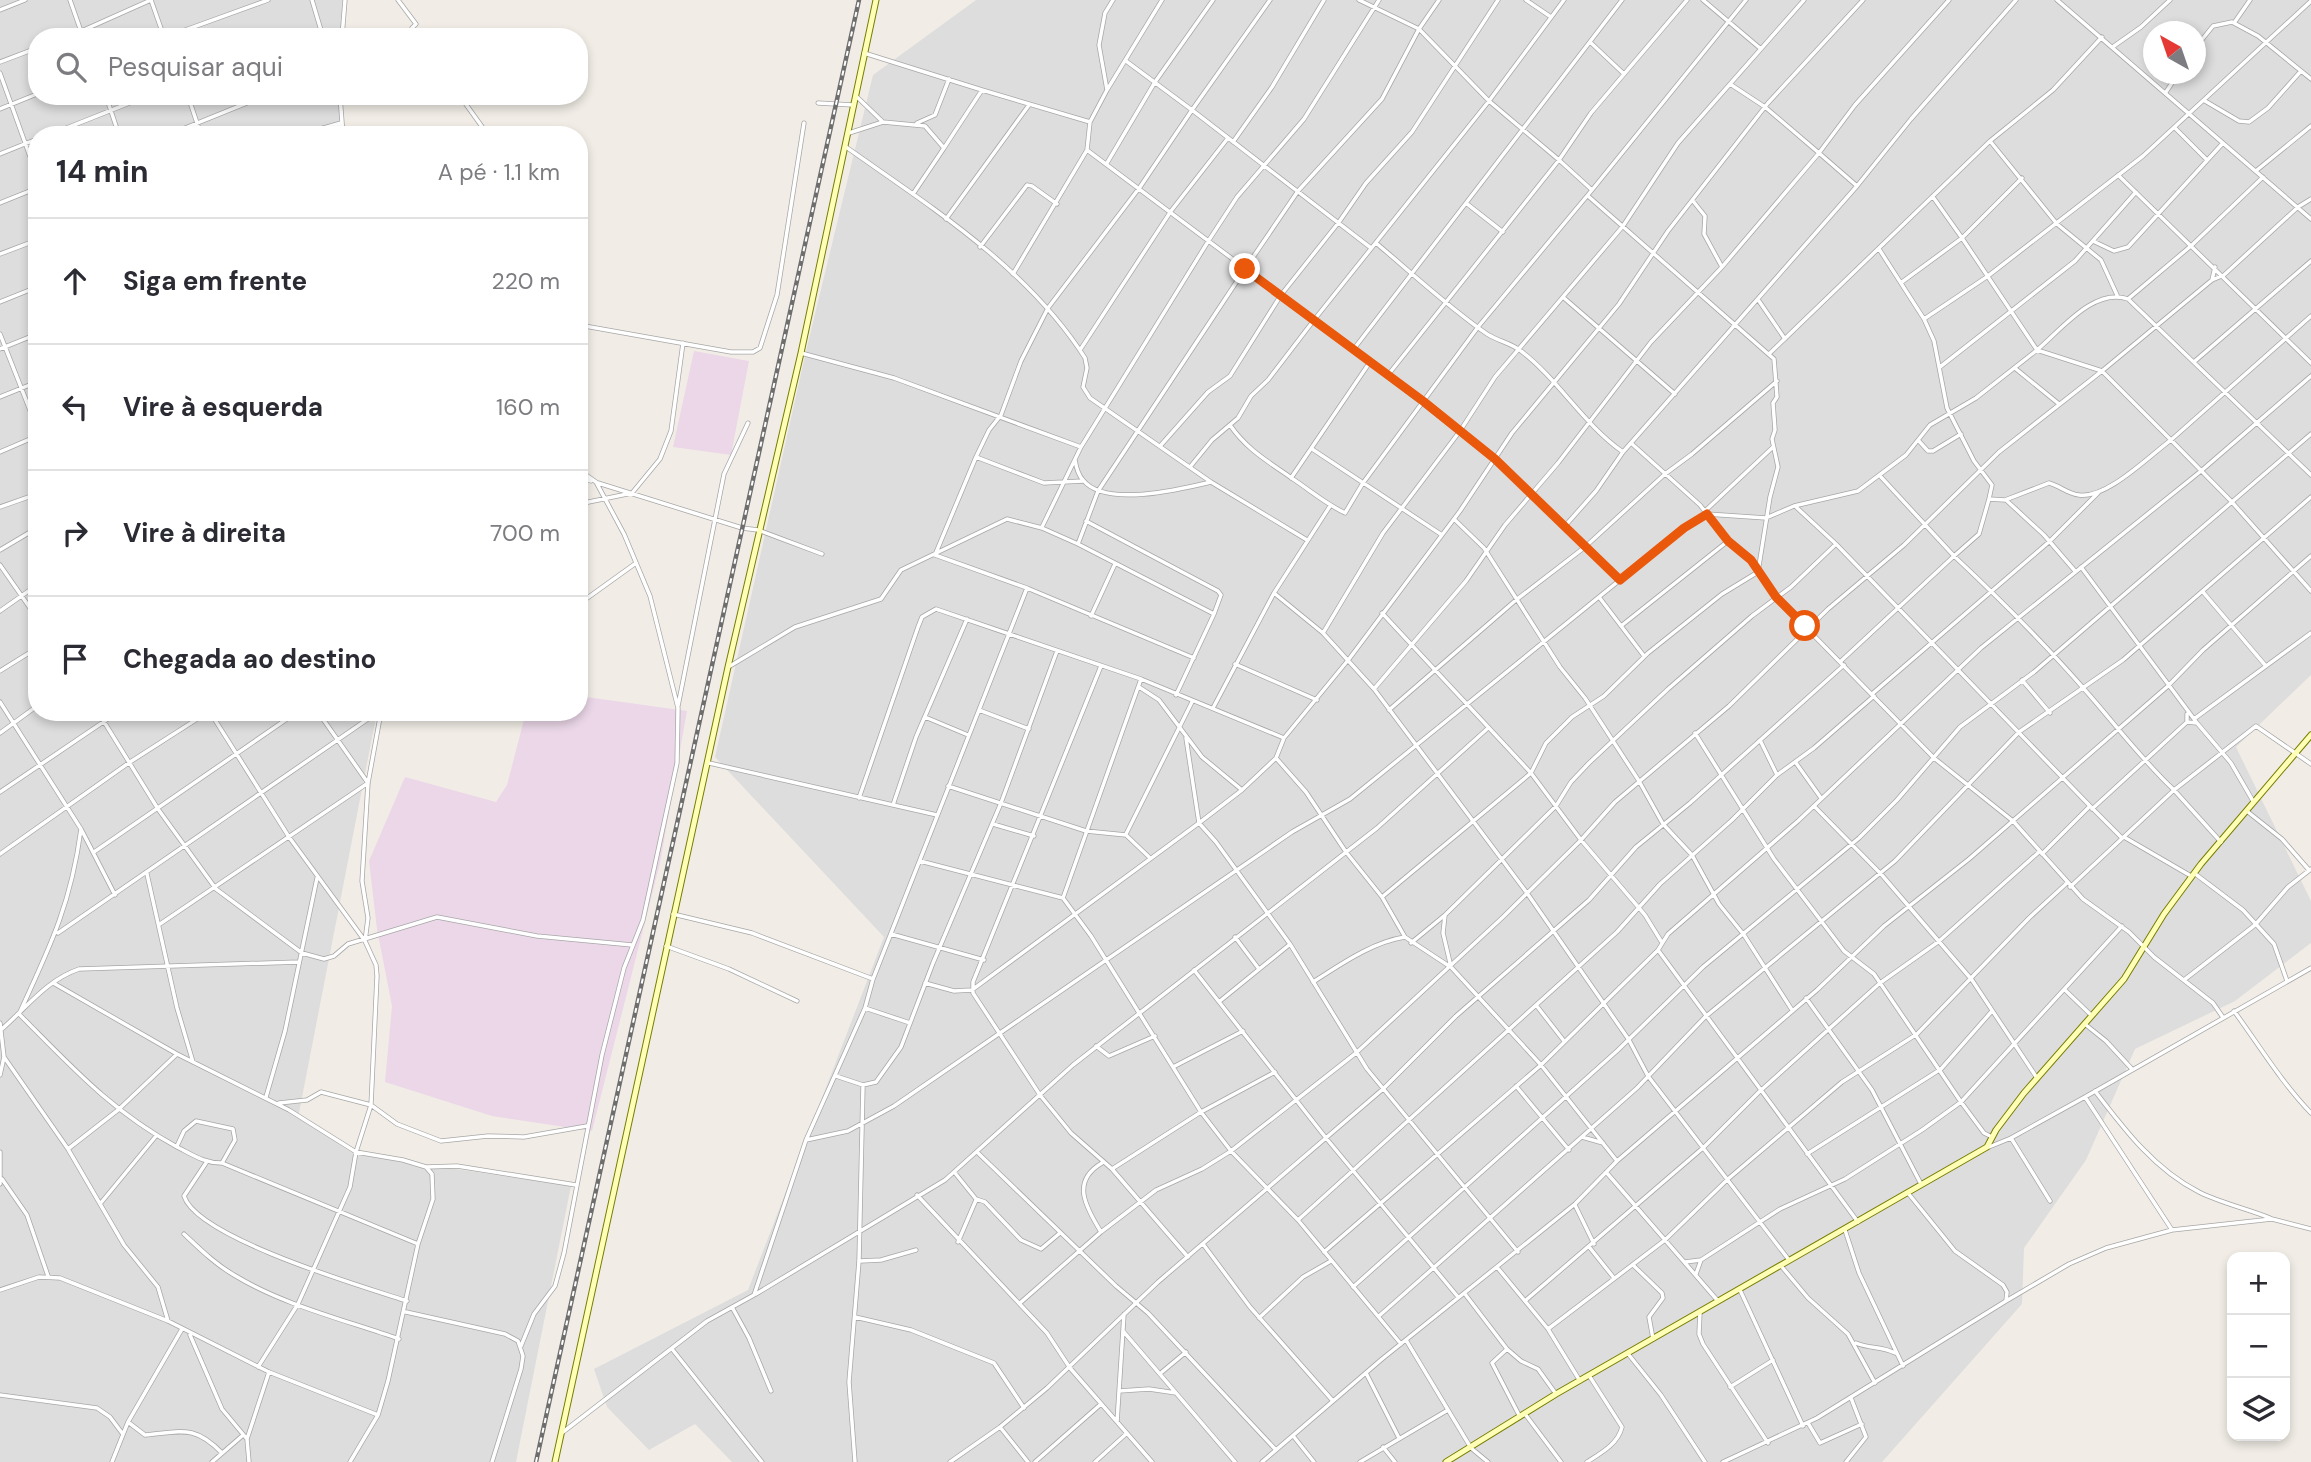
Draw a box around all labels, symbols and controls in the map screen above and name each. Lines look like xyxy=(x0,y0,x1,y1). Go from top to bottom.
north arrow xyxy=(2143,21,2206,84)
search box xyxy=(28,28,588,105)
icon: search xyxy=(52,48,90,86)
text: Pesquisar aqui xyxy=(108,50,283,84)
text: 14 min xyxy=(56,152,148,191)
text: A pé · 1.1 km xyxy=(438,157,560,187)
route end xyxy=(1229,253,1260,284)
icon: ahead xyxy=(56,262,94,300)
text: Siga em frente xyxy=(123,264,307,298)
text: 220 m xyxy=(491,266,560,296)
icon: left xyxy=(56,388,94,426)
text: Vire à esquerda xyxy=(123,390,323,424)
text: 160 m xyxy=(496,392,560,422)
icon: right xyxy=(56,514,94,552)
text: Vire à direita xyxy=(123,516,286,550)
text: 700 m xyxy=(490,518,560,548)
route start xyxy=(1789,610,1820,641)
icon: arrive xyxy=(56,640,94,678)
text: Chegada ao destino xyxy=(123,642,376,676)
map controls xyxy=(2227,1252,2290,1441)
button: + xyxy=(2227,1252,2290,1315)
button: − xyxy=(2227,1315,2290,1378)
button: layers xyxy=(2227,1378,2290,1441)

